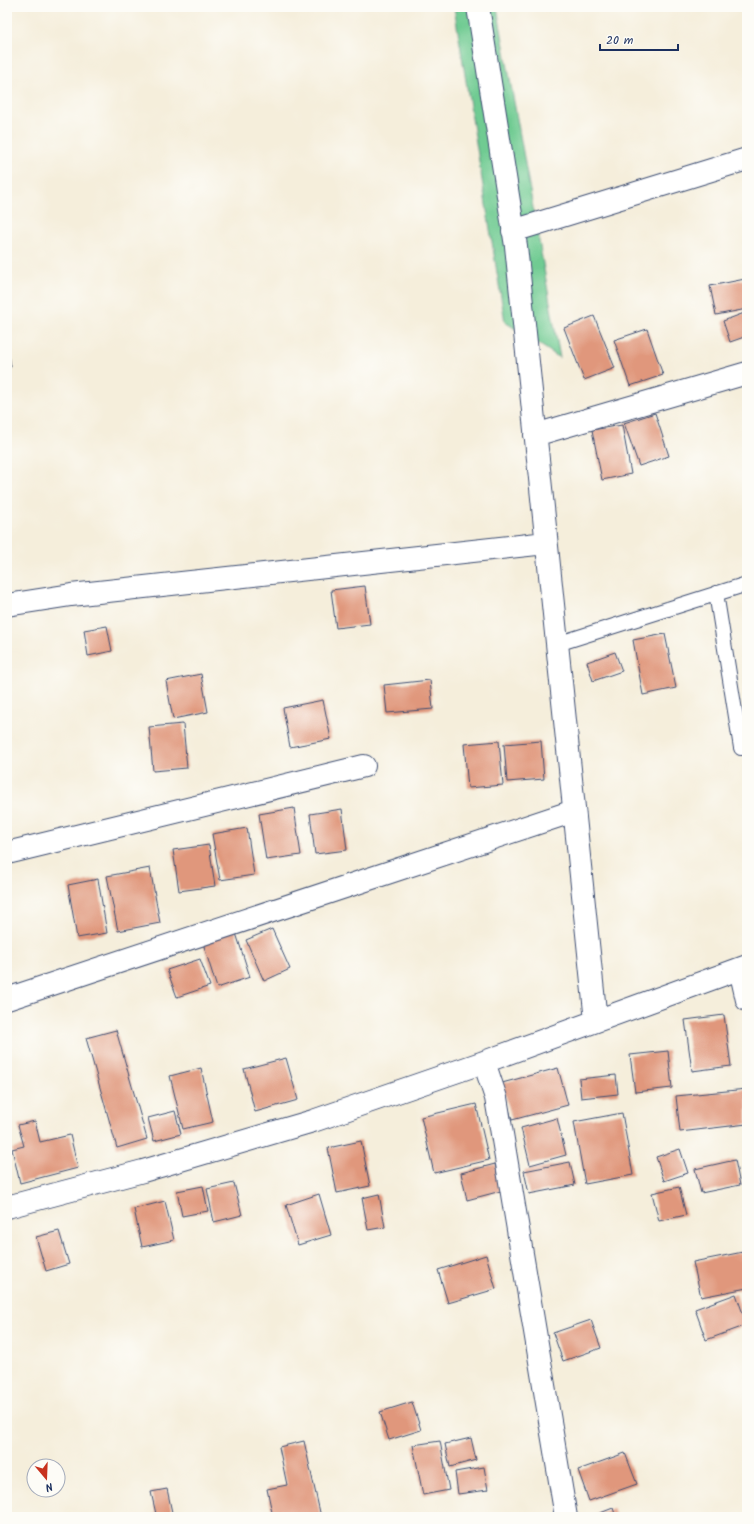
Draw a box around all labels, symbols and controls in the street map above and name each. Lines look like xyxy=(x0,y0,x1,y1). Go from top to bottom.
scale bar xyxy=(600,26,678,52)
text: 20 m xyxy=(606,31,634,50)
north arrow xyxy=(26,1458,66,1498)
text: N xyxy=(43,1477,55,1496)

